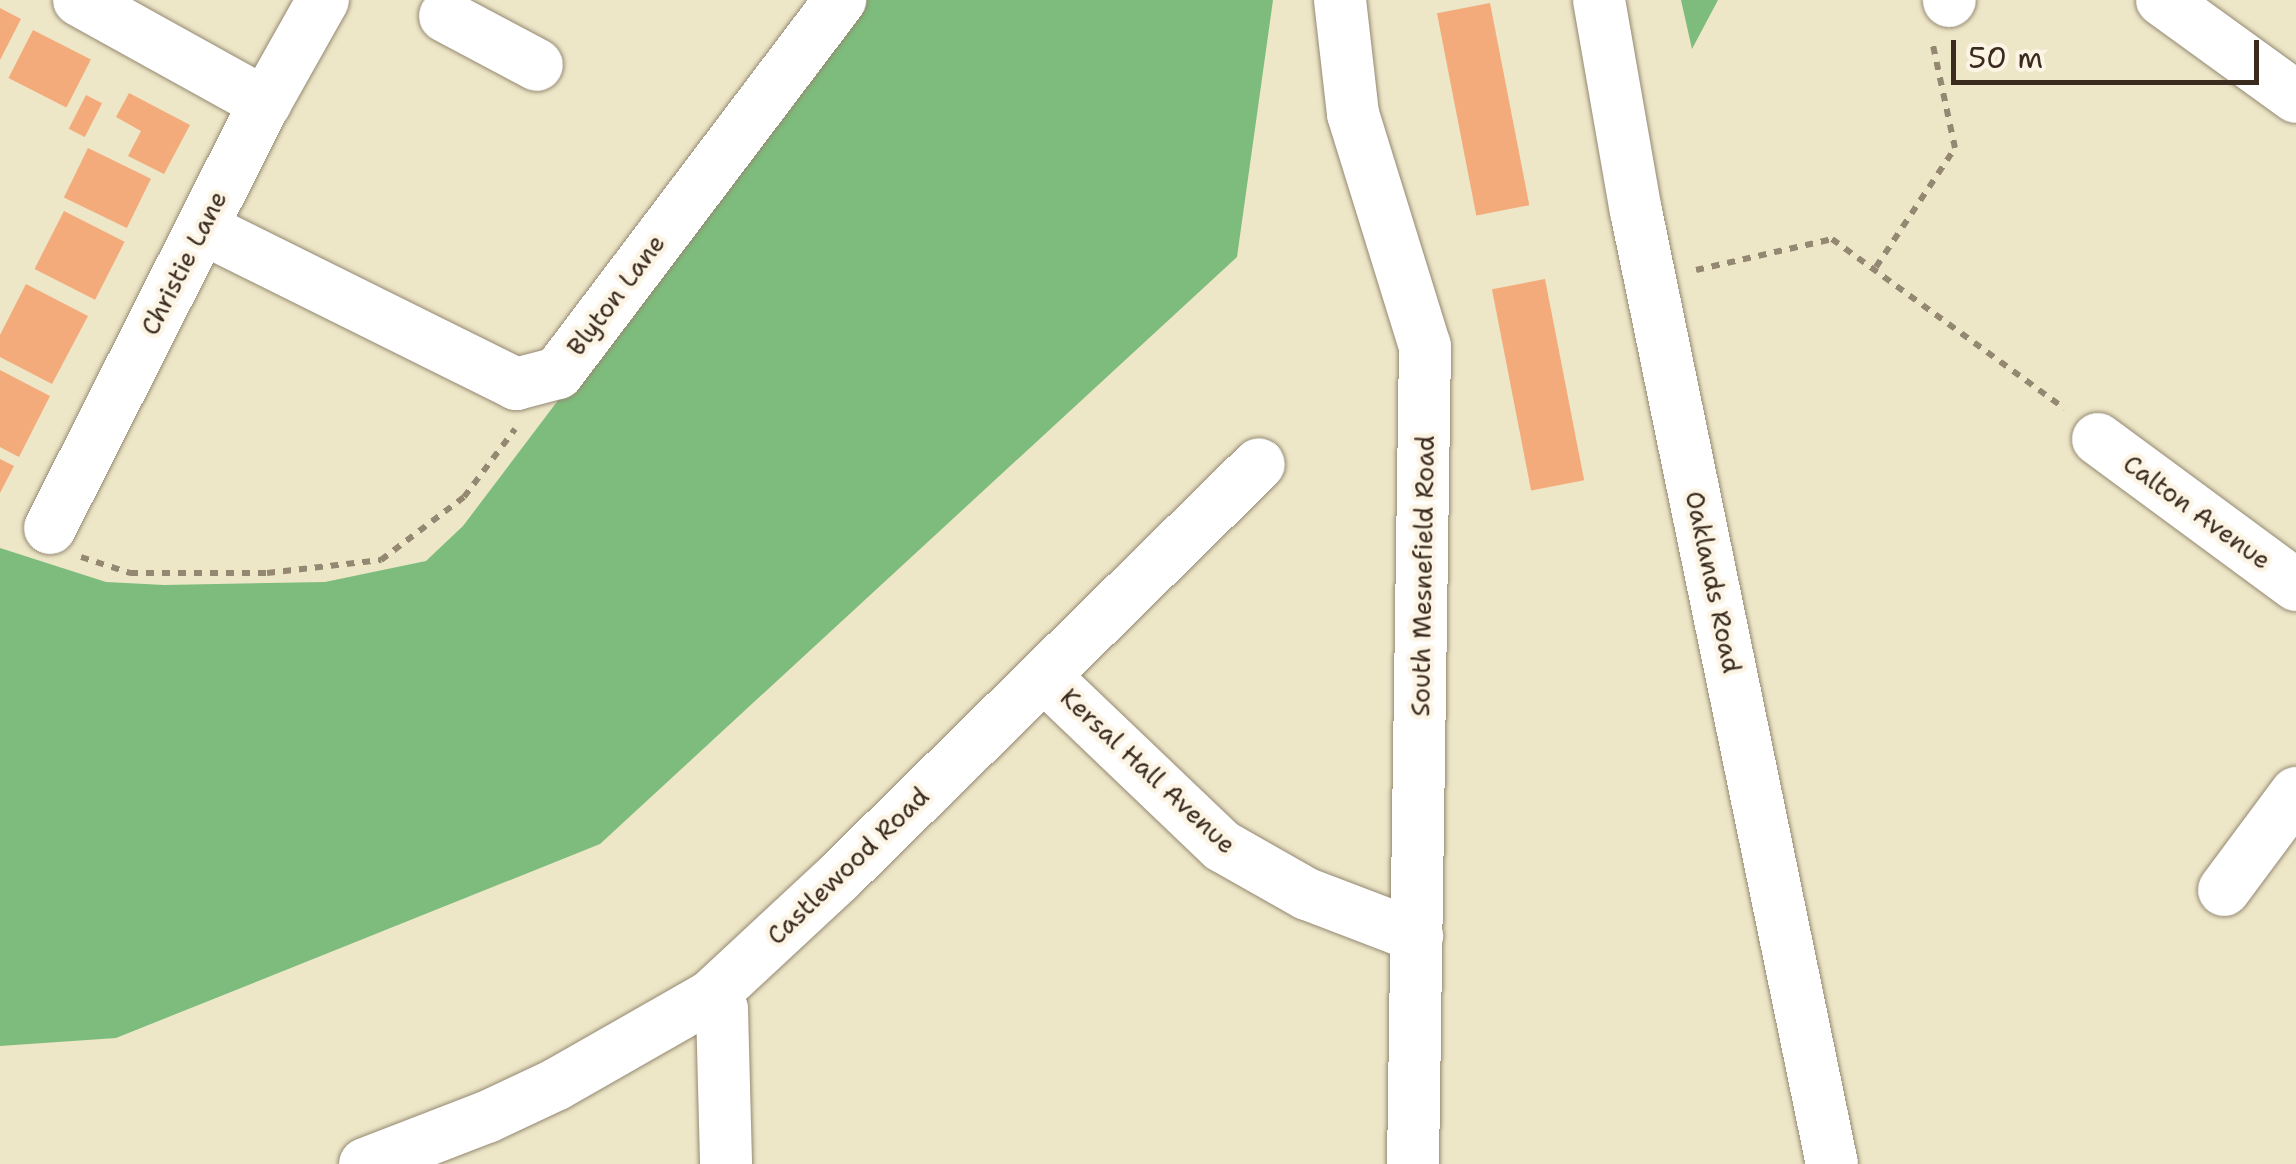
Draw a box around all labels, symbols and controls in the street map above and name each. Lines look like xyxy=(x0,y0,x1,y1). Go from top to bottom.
scale bar xyxy=(1956,20,2264,82)
text: 50 m xyxy=(1968,37,2043,78)
street label: Christie Lane xyxy=(135,186,233,340)
street label: Blyton Lane xyxy=(561,229,671,361)
street label: South Mesnefield Road xyxy=(1406,435,1440,717)
street label: Calton Avenue xyxy=(2117,448,2277,576)
street label: Oaklands Road xyxy=(1679,488,1747,676)
street label: Kersal Hall Avenue xyxy=(1054,682,1242,860)
street label: Castlewood Road xyxy=(761,781,935,951)

